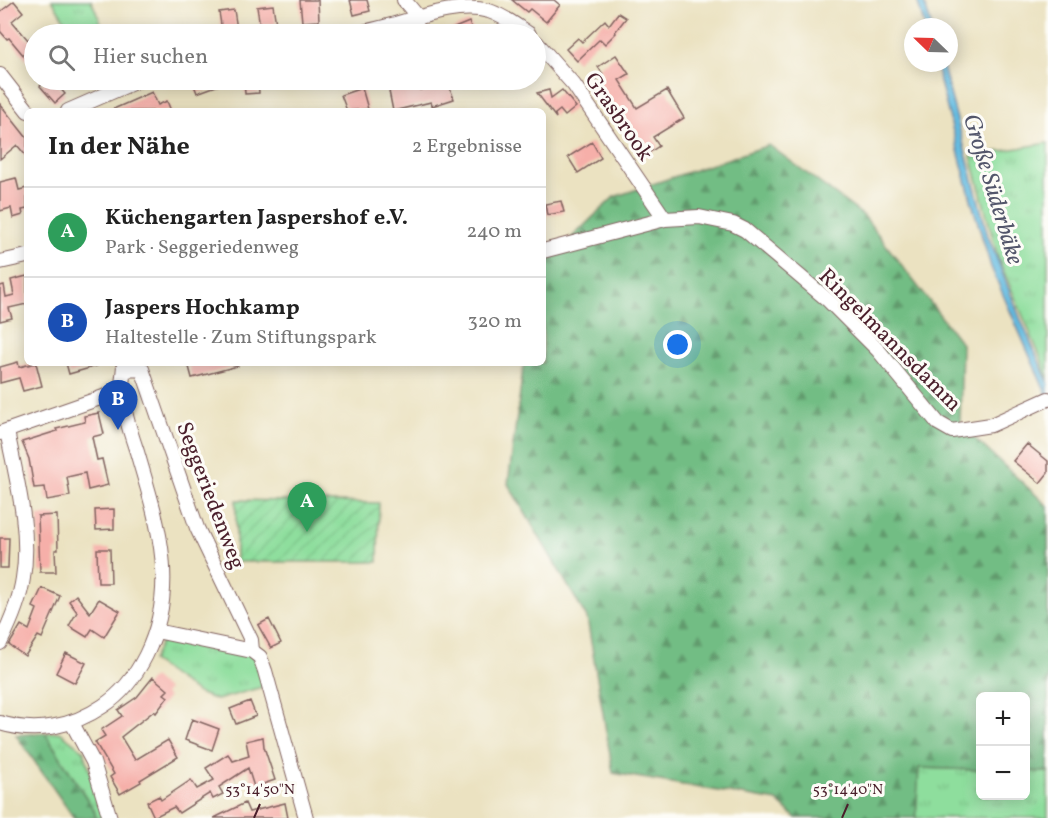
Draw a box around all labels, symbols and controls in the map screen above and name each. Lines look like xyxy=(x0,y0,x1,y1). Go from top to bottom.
north arrow xyxy=(904,18,958,72)
search box xyxy=(24,24,546,90)
icon: search xyxy=(45,41,78,74)
text: Hier suchen xyxy=(93,42,208,73)
street label: Grasbrook xyxy=(576,67,660,168)
water label: Große Süderbäke xyxy=(953,110,1031,269)
text: In der Nähe xyxy=(48,129,190,165)
text: 2 Ergebnisse xyxy=(412,133,522,161)
text: Küchengarten Jaspershof e.V. xyxy=(105,203,408,234)
text: A xyxy=(60,218,75,246)
text: 240 m xyxy=(467,218,522,246)
text: Park · Seggeriedenweg xyxy=(105,234,299,262)
street label: Ringelmannsdamm xyxy=(811,262,968,419)
text: Jaspers Hochkamp xyxy=(105,293,300,324)
text: B xyxy=(61,308,74,336)
text: 320 m xyxy=(467,308,522,336)
text: Haltestelle · Zum Stiftungspark xyxy=(105,324,377,352)
your location xyxy=(663,330,692,359)
pin: B xyxy=(98,380,138,430)
street label: Seggeriedenweg xyxy=(167,418,252,574)
pin: A xyxy=(288,482,326,532)
map controls xyxy=(976,692,1030,800)
button: + xyxy=(976,692,1030,746)
button: − xyxy=(976,746,1030,800)
text: 53°14'50"N xyxy=(225,780,295,801)
text: 53°14'40"N xyxy=(813,780,883,801)

